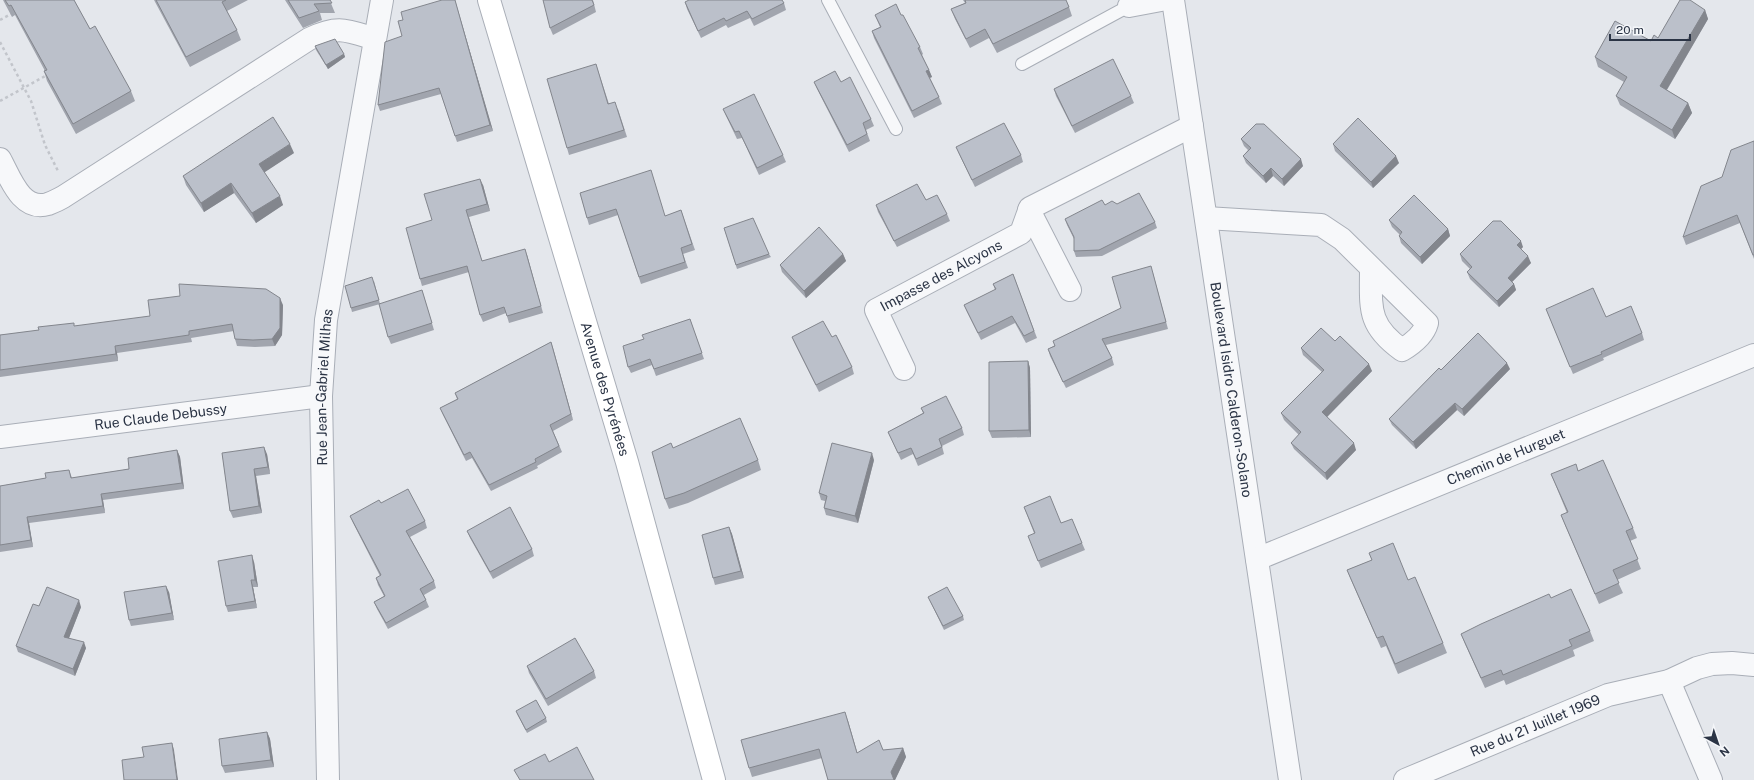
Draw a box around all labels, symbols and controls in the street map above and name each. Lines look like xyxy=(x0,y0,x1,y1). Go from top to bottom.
scale bar xyxy=(1610,16,1690,42)
text: 20 m xyxy=(1616,23,1644,37)
street label: Impasse des Alcyons xyxy=(877,237,1005,314)
street label: Boulevard Isidro Calderon-Solano xyxy=(1207,281,1256,499)
street label: Rue Jean-Gabriel Milhas xyxy=(313,307,336,466)
street label: Avenue des Pyrénées xyxy=(578,320,633,458)
street label: Rue Claude Debussy xyxy=(93,400,229,433)
street label: Chemin de Hurguet xyxy=(1444,425,1567,488)
street label: Rue du 21 Juillet 1969 xyxy=(1468,691,1603,760)
north arrow xyxy=(1698,724,1738,764)
text: N xyxy=(1717,744,1732,759)

